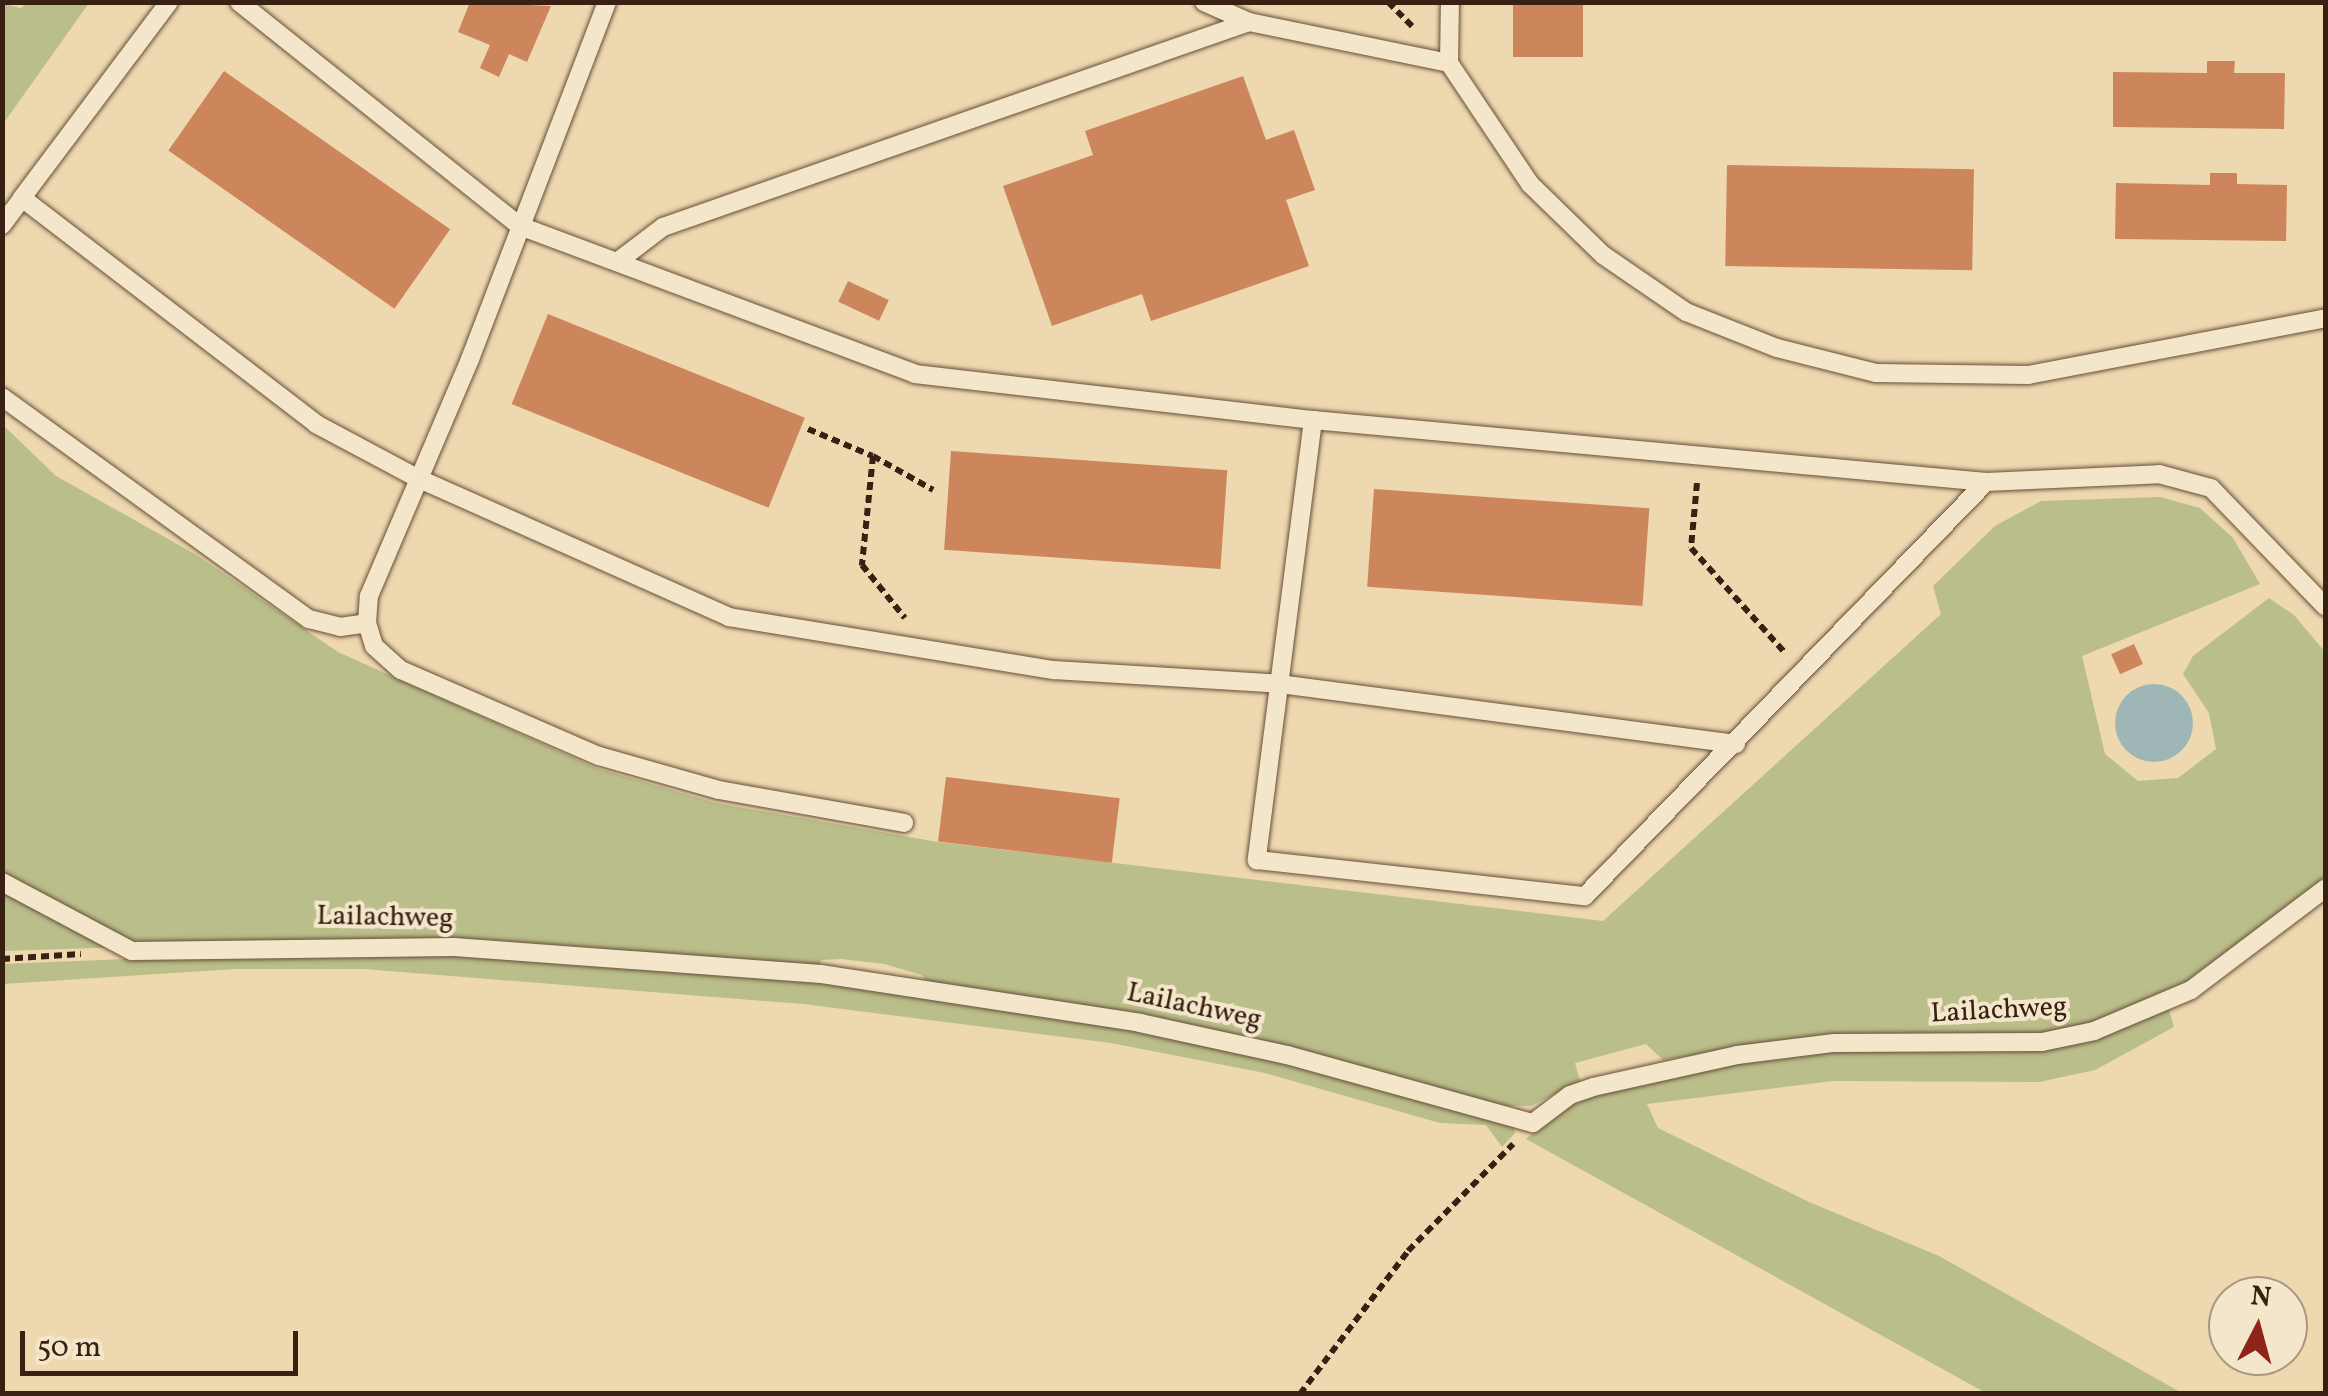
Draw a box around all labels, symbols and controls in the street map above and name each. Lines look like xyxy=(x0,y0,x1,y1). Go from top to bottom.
street label: Lailachweg xyxy=(316,900,454,936)
street label: Lailachweg xyxy=(1124,976,1264,1038)
street label: Lailachweg xyxy=(1930,991,2068,1031)
north arrow xyxy=(2208,1276,2308,1376)
text: N xyxy=(2249,1277,2273,1318)
scale bar xyxy=(25,1311,302,1373)
text: 50 m xyxy=(37,1327,101,1369)

